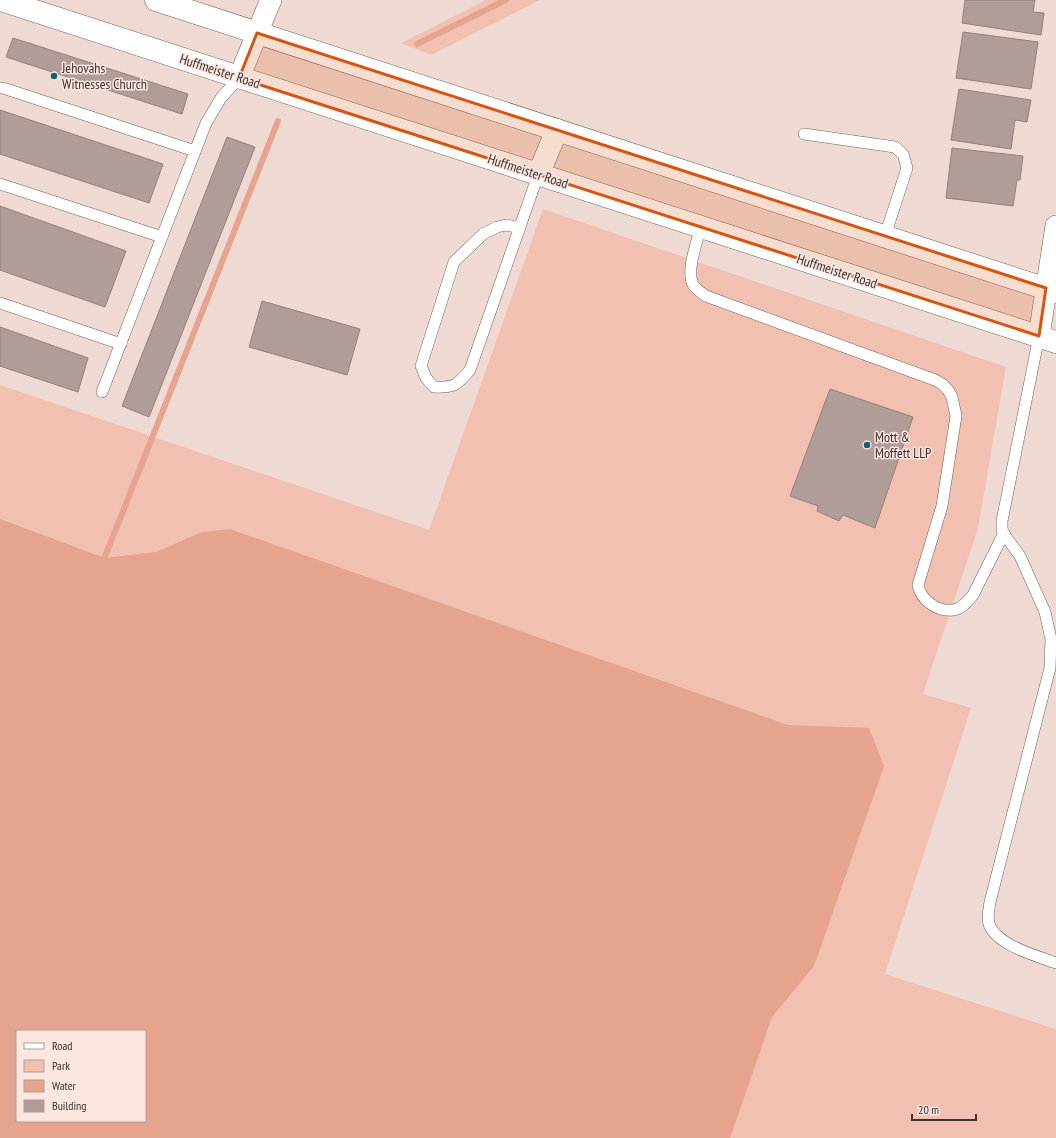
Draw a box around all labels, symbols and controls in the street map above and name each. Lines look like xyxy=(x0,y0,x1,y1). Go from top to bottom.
street label: Huffmeister Road xyxy=(177,50,263,92)
place label: Jehovahs Witnesses Church xyxy=(61,59,147,93)
marker: Jehovahs Witnesses Church xyxy=(49,71,59,81)
street label: Huffmeister Road xyxy=(485,150,571,192)
street label: Huffmeister Road xyxy=(794,250,880,292)
place label: Mott & Moffett LLP xyxy=(875,428,931,462)
marker: Mott & Moffett LLP xyxy=(862,440,872,450)
legend xyxy=(16,1030,146,1122)
text: Road xyxy=(52,1038,72,1053)
text: Park xyxy=(52,1058,70,1073)
text: Water xyxy=(52,1078,77,1093)
scale bar xyxy=(912,1096,976,1122)
text: Building xyxy=(52,1098,87,1113)
text: 20 m xyxy=(918,1102,939,1117)

